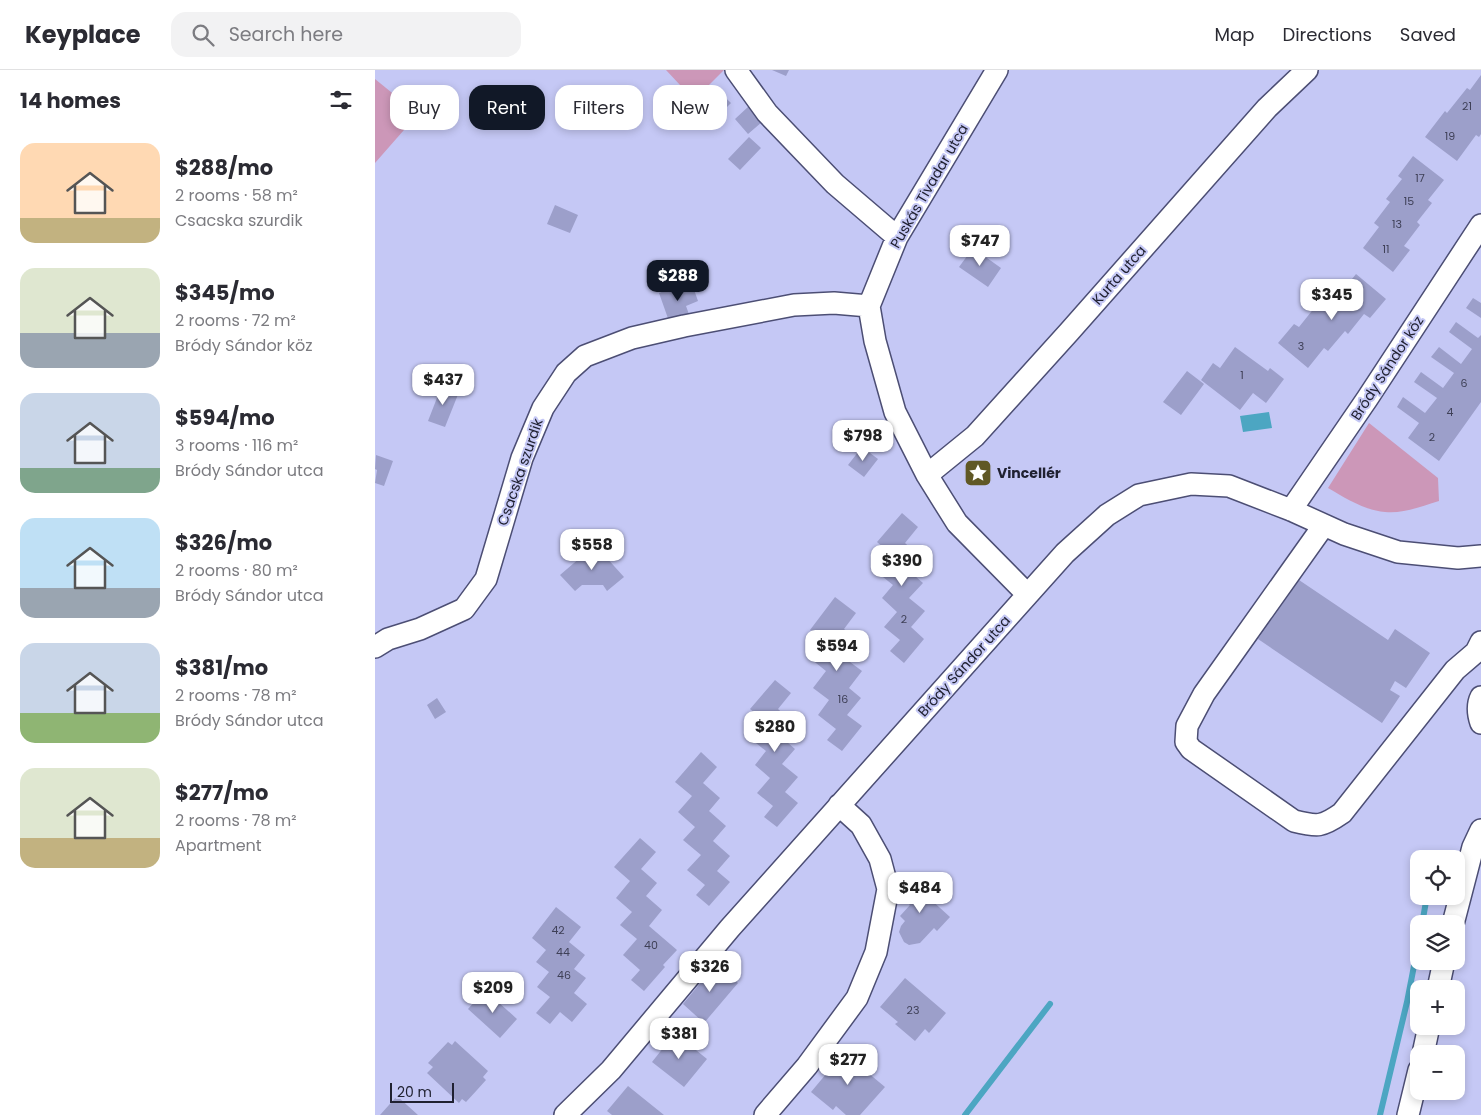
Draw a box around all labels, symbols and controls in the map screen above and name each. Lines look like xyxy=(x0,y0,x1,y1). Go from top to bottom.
search box xyxy=(171,12,521,57)
text: Keyplace xyxy=(25,18,141,51)
icon: search xyxy=(189,21,217,49)
text: Search here xyxy=(229,21,343,48)
text: Map xyxy=(1215,22,1254,47)
text: Directions xyxy=(1282,22,1372,47)
text: Saved xyxy=(1400,22,1456,47)
chip: Buy xyxy=(390,85,459,130)
chip: Rent xyxy=(469,85,545,130)
chip: Filters xyxy=(555,85,643,130)
chip: New xyxy=(653,85,727,130)
text: 14 homes xyxy=(20,86,121,115)
icon: filters xyxy=(327,86,355,114)
house number: 21 xyxy=(1462,98,1472,114)
street label: Puskás Tivadar utca xyxy=(885,120,973,252)
house number: 19 xyxy=(1445,128,1455,144)
text: $288/mo xyxy=(175,153,273,182)
icon: home xyxy=(60,163,120,223)
house number: 17 xyxy=(1415,170,1425,186)
text: 2 rooms · 58 m² xyxy=(175,184,298,207)
house number: 15 xyxy=(1404,193,1414,209)
text: Csacska szurdik xyxy=(175,209,303,232)
house number: 13 xyxy=(1392,216,1402,232)
pin: $747 xyxy=(950,224,1010,267)
text: $747 xyxy=(961,229,999,252)
street label: Kurta utca xyxy=(1088,241,1150,309)
house number: 11 xyxy=(1382,241,1390,257)
pin: $288 xyxy=(648,260,708,302)
text: $288 xyxy=(658,264,698,287)
text: $345/mo xyxy=(175,278,275,307)
pin: $345 xyxy=(1302,278,1362,321)
text: $345 xyxy=(1311,283,1353,306)
icon: home xyxy=(60,288,120,348)
text: 2 rooms · 72 m² xyxy=(175,309,296,332)
street label: Bródy Sándor köz xyxy=(1346,312,1428,424)
text: Bródy Sándor köz xyxy=(175,334,313,357)
house number: 3 xyxy=(1298,338,1304,354)
pin: $437 xyxy=(413,364,473,406)
house number: 1 xyxy=(1240,367,1244,383)
text: $437 xyxy=(423,368,463,391)
house number: 6 xyxy=(1461,375,1468,391)
text: $594/mo xyxy=(175,403,275,432)
house number: 4 xyxy=(1447,404,1454,420)
icon: home xyxy=(60,413,120,473)
street label: Csacska szurdik xyxy=(492,415,548,528)
pin: $798 xyxy=(833,420,893,462)
text: $798 xyxy=(843,424,883,447)
house number: 2 xyxy=(1429,429,1435,445)
text: 3 rooms · 116 m² xyxy=(175,434,298,457)
place icon: Vincellér xyxy=(963,458,993,488)
text: Bródy Sándor utca xyxy=(175,459,323,482)
place label: Vincellér xyxy=(997,463,1061,483)
text: $326/mo xyxy=(175,528,272,557)
pin: $558 xyxy=(562,528,622,571)
text: $558 xyxy=(571,533,613,556)
icon: home xyxy=(60,538,120,598)
pin: $390 xyxy=(872,544,932,587)
text: $390 xyxy=(882,549,922,572)
text: 2 rooms · 80 m² xyxy=(175,559,298,582)
text: Bródy Sándor utca xyxy=(175,584,323,607)
house number: 2 xyxy=(901,611,907,627)
street label: Bródy Sándor utca xyxy=(913,611,1015,721)
pin: $594 xyxy=(807,630,867,672)
text: $594 xyxy=(816,634,858,657)
text: $381/mo xyxy=(175,653,268,682)
icon: home xyxy=(60,663,120,723)
text: 2 rooms · 78 m² xyxy=(175,684,297,707)
house number: 16 xyxy=(838,691,848,707)
text: Bródy Sándor utca xyxy=(175,709,323,732)
pin: $280 xyxy=(745,710,805,753)
text: $280 xyxy=(755,715,795,738)
text: $277/mo xyxy=(175,778,268,807)
icon: home xyxy=(60,788,120,848)
text: 2 rooms · 78 m² xyxy=(175,809,297,832)
text: Apartment xyxy=(175,834,262,857)
map controls xyxy=(1410,850,1465,1100)
button: locate xyxy=(1410,850,1465,905)
pin: $484 xyxy=(890,872,950,914)
text: $484 xyxy=(899,876,941,899)
button: layers xyxy=(1410,915,1465,970)
house number: 42 xyxy=(551,922,565,938)
house number: 40 xyxy=(644,937,658,953)
house number: 44 xyxy=(556,944,570,960)
pin: $326 xyxy=(680,950,740,993)
text: $326 xyxy=(690,955,730,978)
house number: 46 xyxy=(557,967,571,983)
pin: $209 xyxy=(463,972,523,1014)
text: $209 xyxy=(473,976,513,999)
button: + xyxy=(1410,980,1465,1035)
house number: 23 xyxy=(907,1002,919,1018)
pin: $381 xyxy=(649,1018,709,1060)
text: $381 xyxy=(661,1022,697,1045)
pin: $277 xyxy=(818,1044,878,1086)
button: − xyxy=(1410,1045,1465,1100)
text: $277 xyxy=(830,1048,866,1071)
scale bar xyxy=(390,1080,454,1103)
text: 20 m xyxy=(397,1082,432,1102)

